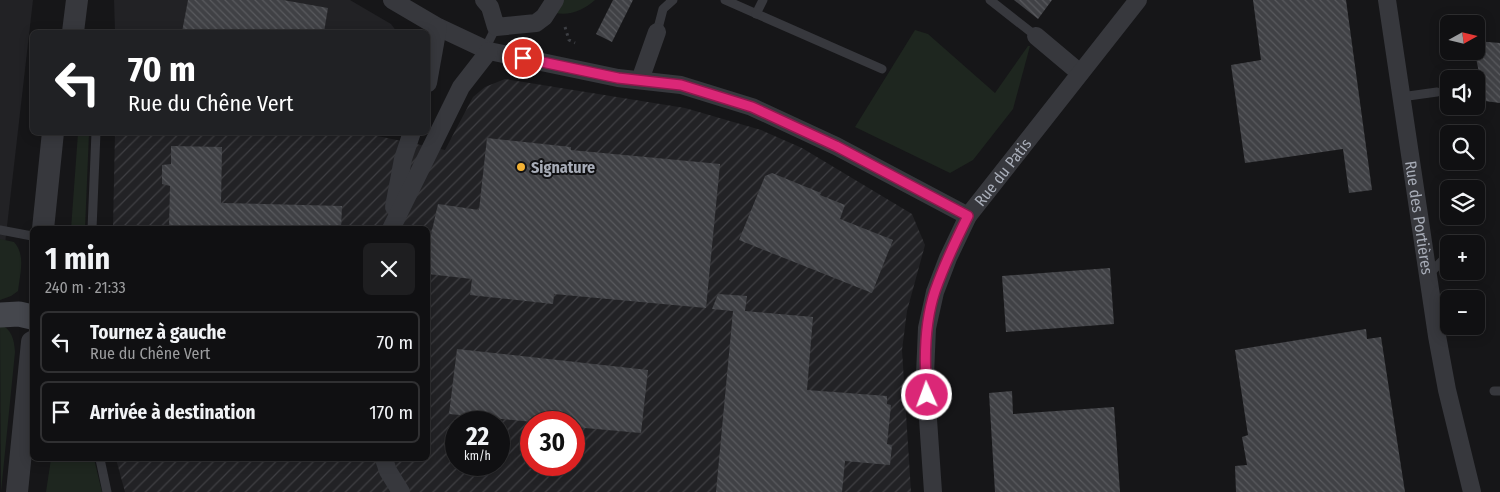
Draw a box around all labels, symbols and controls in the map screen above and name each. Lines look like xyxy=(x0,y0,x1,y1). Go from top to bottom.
north arrow xyxy=(1440,15,1485,60)
map controls xyxy=(1440,15,1485,335)
pin xyxy=(502,37,544,79)
icon: arrive xyxy=(509,44,537,72)
text: 70 m xyxy=(128,48,196,90)
icon: left xyxy=(45,50,110,115)
button: sound xyxy=(1440,70,1485,115)
text: Rue du Chêne Vert xyxy=(128,90,293,117)
button: search xyxy=(1440,125,1485,170)
street label: Rue du Patis xyxy=(970,135,1036,210)
place label: Signature xyxy=(531,158,595,177)
street label: Rue des Portières xyxy=(1401,159,1437,276)
marker: Signature xyxy=(515,161,527,173)
button: layers xyxy=(1440,180,1485,225)
button: + xyxy=(1440,235,1485,280)
text: 1 min xyxy=(45,241,110,277)
button: close xyxy=(363,243,415,295)
text: 240 m · 21:33 xyxy=(45,278,126,297)
button: − xyxy=(1440,290,1485,335)
text: Tournez à gauche xyxy=(90,321,226,344)
icon: left xyxy=(47,328,75,356)
text: 70 m xyxy=(377,331,413,354)
text: Rue du Chêne Vert xyxy=(90,344,210,363)
position arrow xyxy=(900,368,952,420)
icon: arrive xyxy=(47,398,75,426)
text: Arrivée à destination xyxy=(90,401,256,424)
text: 170 m xyxy=(369,401,413,424)
speed limit sign: 30 xyxy=(520,411,585,476)
text: 22 xyxy=(466,422,489,452)
text: km/h xyxy=(464,449,491,463)

